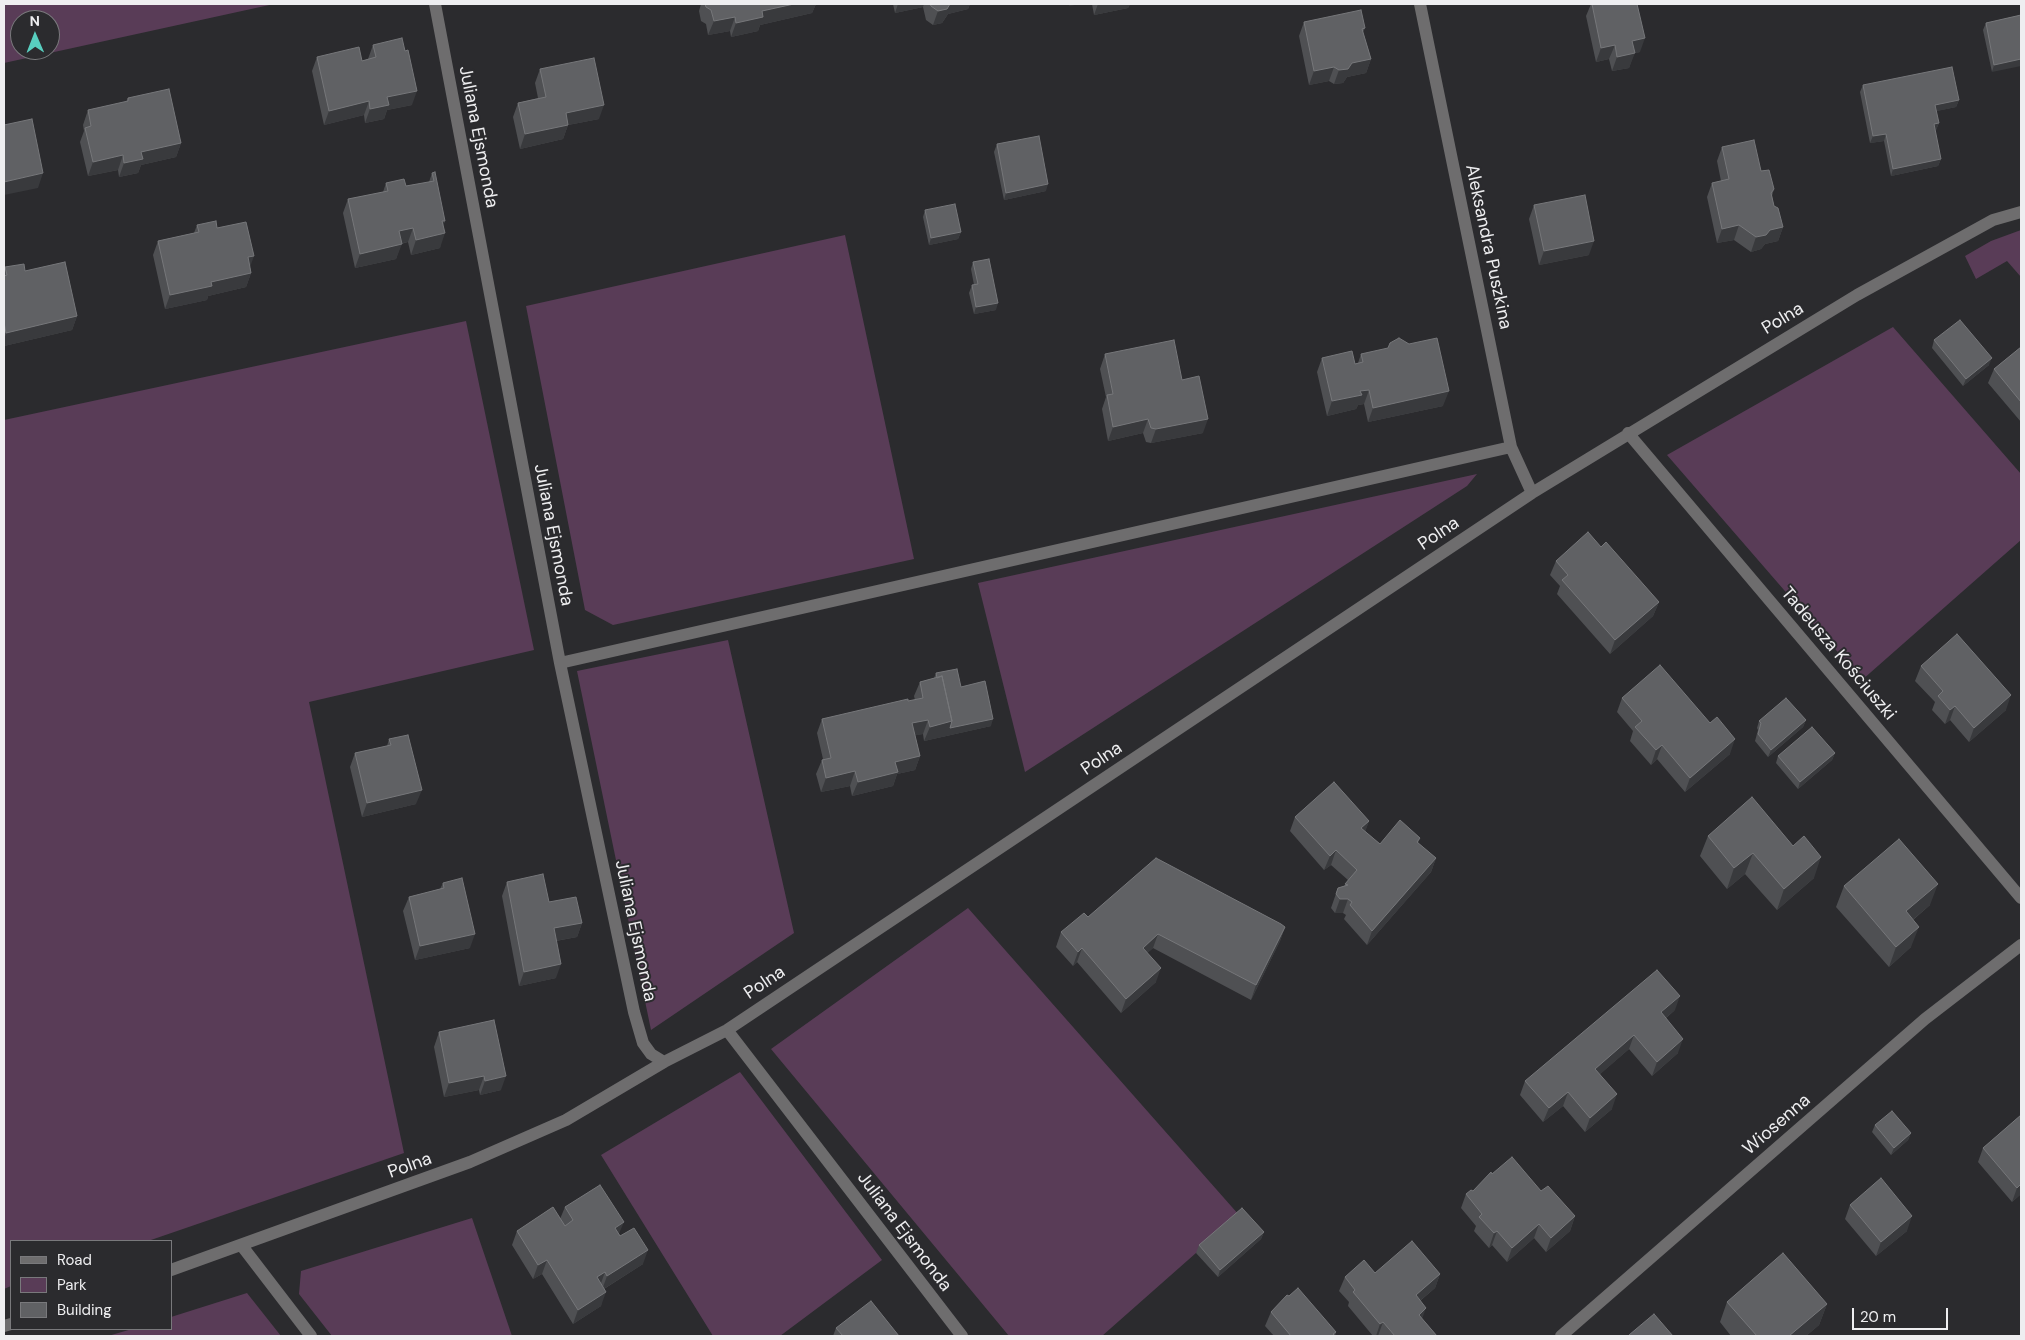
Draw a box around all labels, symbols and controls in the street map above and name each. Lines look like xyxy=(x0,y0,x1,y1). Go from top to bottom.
north arrow xyxy=(10,10,60,60)
text: N xyxy=(29,12,40,30)
street label: Juliana Ejsmonda xyxy=(454,64,502,210)
street label: Aleksandra Puszkina xyxy=(1460,163,1516,331)
street label: Polna xyxy=(1758,298,1808,340)
street label: Juliana Ejsmonda xyxy=(529,462,577,608)
street label: Polna xyxy=(1414,513,1464,555)
street label: Tadeusza Kościuszki xyxy=(1776,583,1900,725)
street label: Polna xyxy=(1077,738,1127,780)
street label: Juliana Ejsmonda xyxy=(609,858,661,1004)
street label: Polna xyxy=(740,962,790,1004)
street label: Wiosenna xyxy=(1739,1090,1815,1160)
street label: Polna xyxy=(385,1148,435,1184)
street label: Juliana Ejsmonda xyxy=(852,1168,956,1296)
legend xyxy=(10,1240,172,1330)
text: Road xyxy=(57,1250,92,1270)
text: Park xyxy=(57,1275,87,1295)
scale bar xyxy=(1855,1298,1951,1330)
text: Building xyxy=(57,1300,112,1320)
text: 20 m xyxy=(1860,1307,1896,1327)

